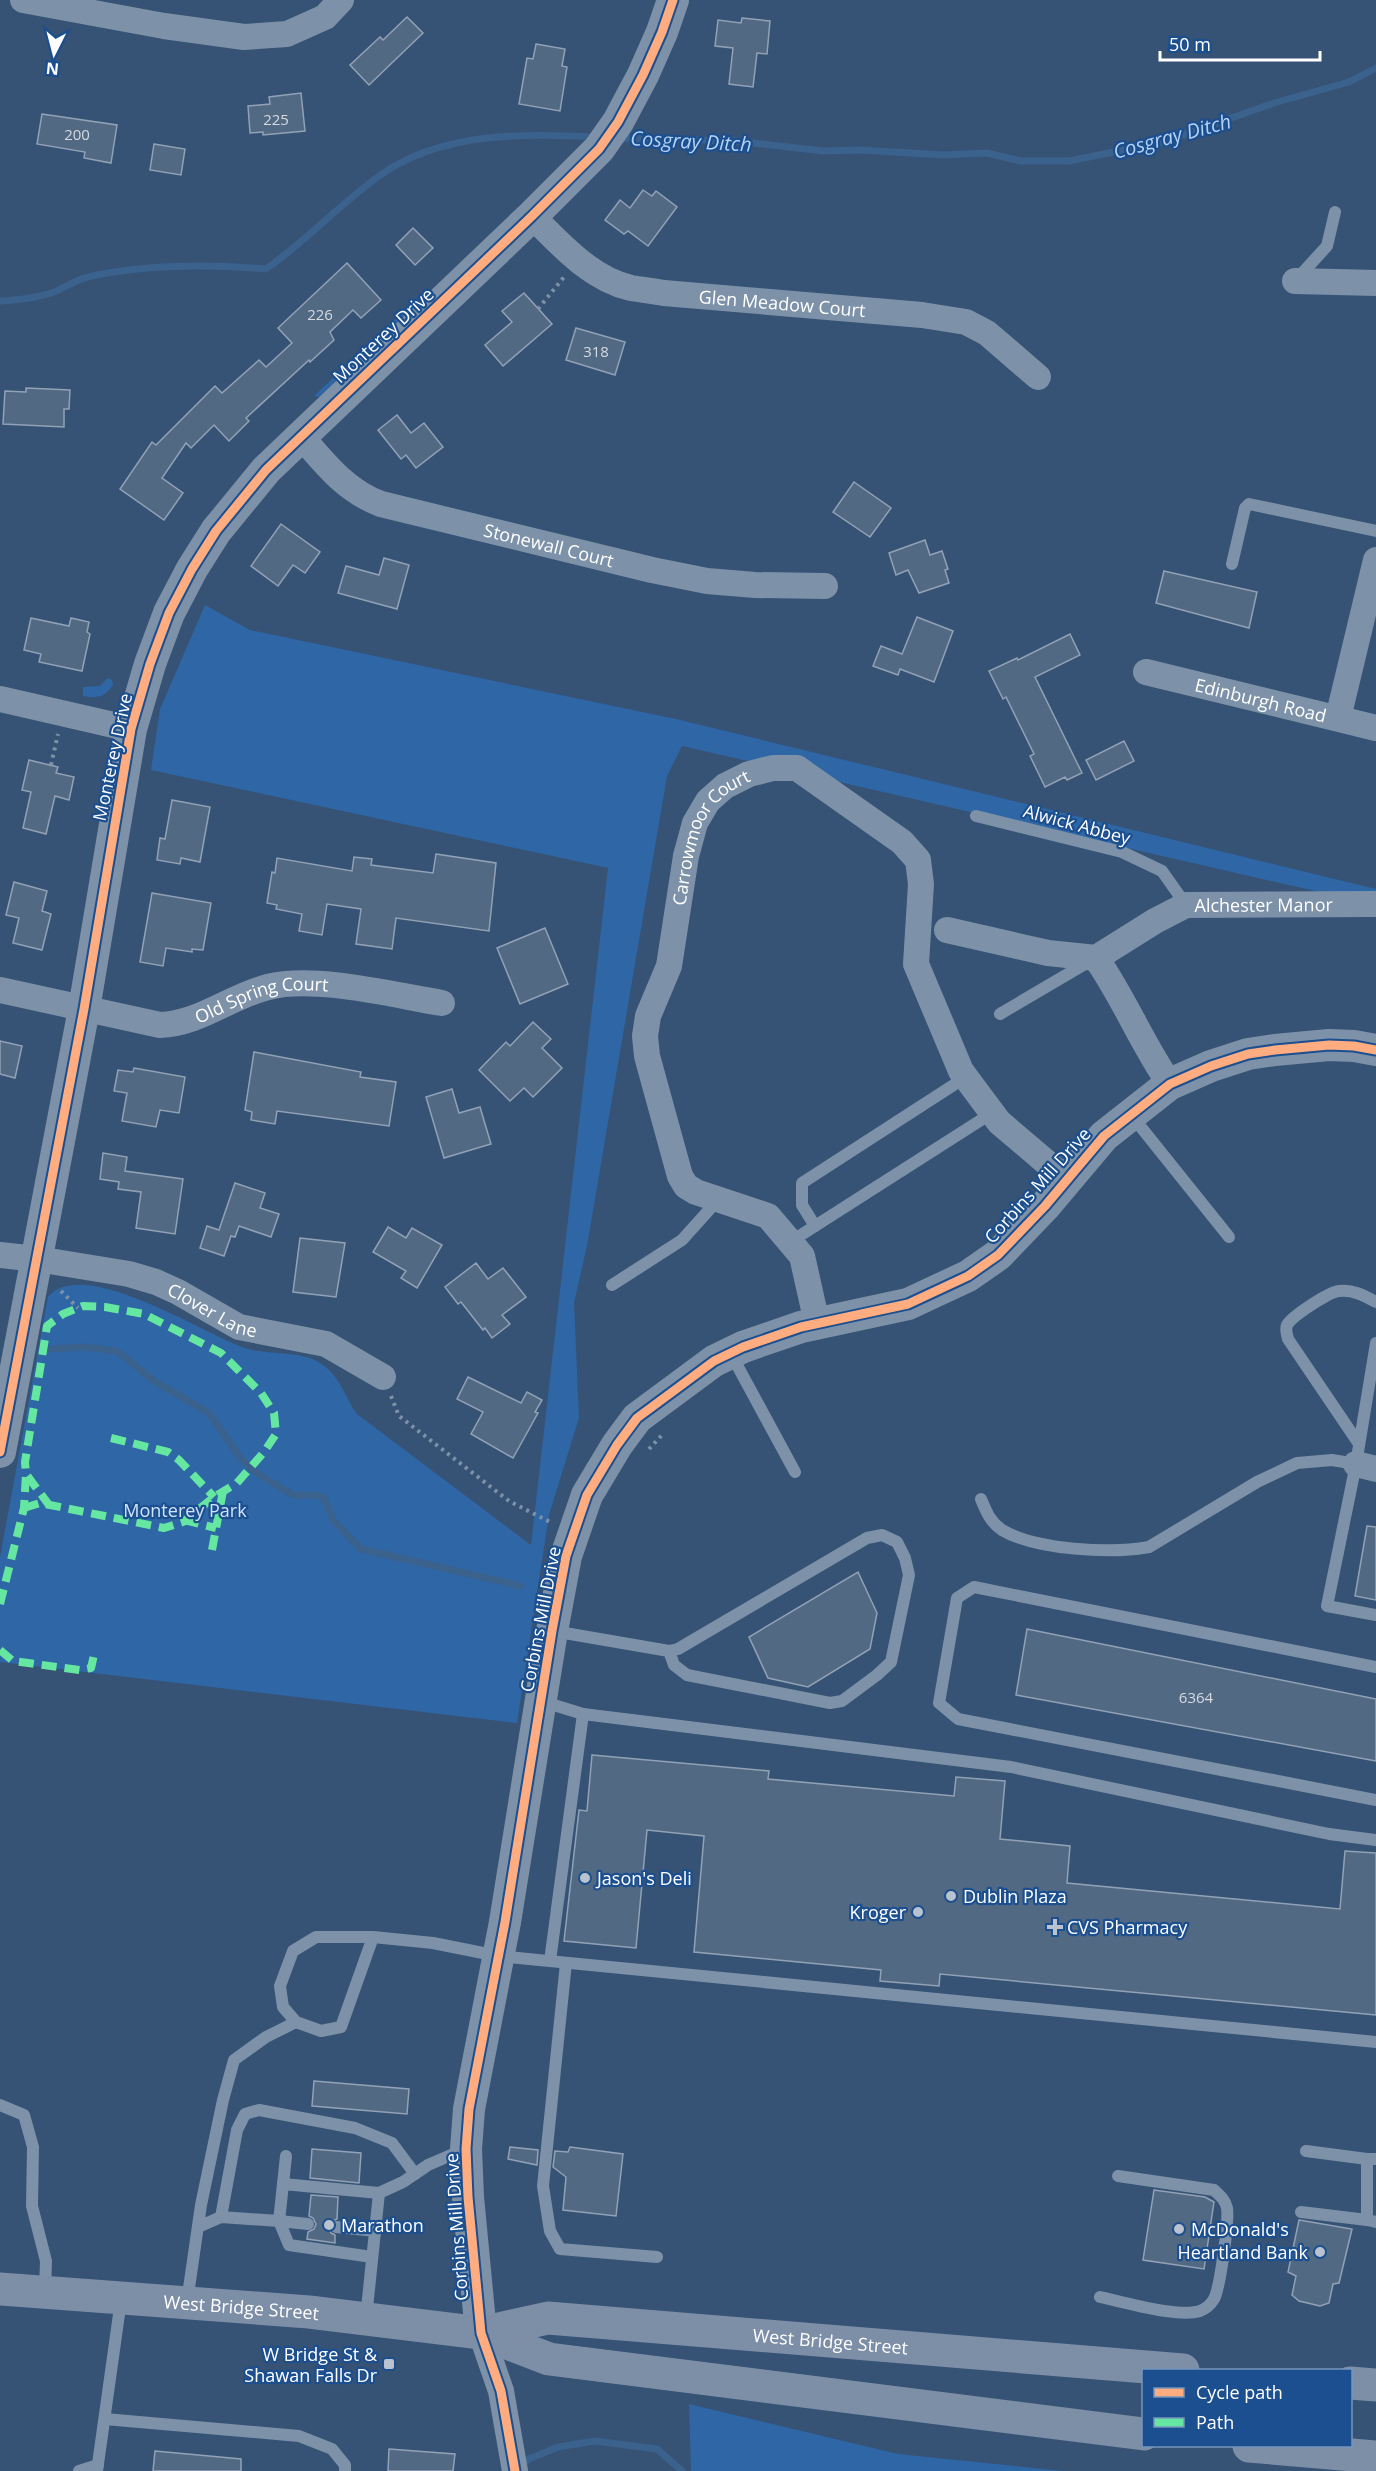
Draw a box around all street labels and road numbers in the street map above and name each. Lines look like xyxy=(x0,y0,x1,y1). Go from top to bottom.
street label: Monterey Drive xyxy=(327,282,439,388)
street label: Glen Meadow Court xyxy=(698,284,866,322)
street label: Stonewall Court xyxy=(481,517,616,572)
street label: Edinburgh Road xyxy=(1192,672,1329,727)
street label: Monterey Drive xyxy=(87,691,137,823)
street label: Carrowmoor Court xyxy=(667,764,754,907)
street label: Alwick Abbey xyxy=(1021,798,1134,850)
street label: Alchester Manor xyxy=(1194,892,1333,917)
street label: Old Spring Court xyxy=(191,971,329,1029)
street label: Corbins Mill Drive xyxy=(979,1122,1095,1248)
street label: Clover Lane xyxy=(164,1277,259,1342)
street label: Corbins Mill Drive xyxy=(514,1544,566,1694)
street label: Corbins Mill Drive xyxy=(439,2152,473,2302)
street label: West Bridge Street xyxy=(163,2289,320,2325)
street label: West Bridge Street xyxy=(752,2323,909,2359)

